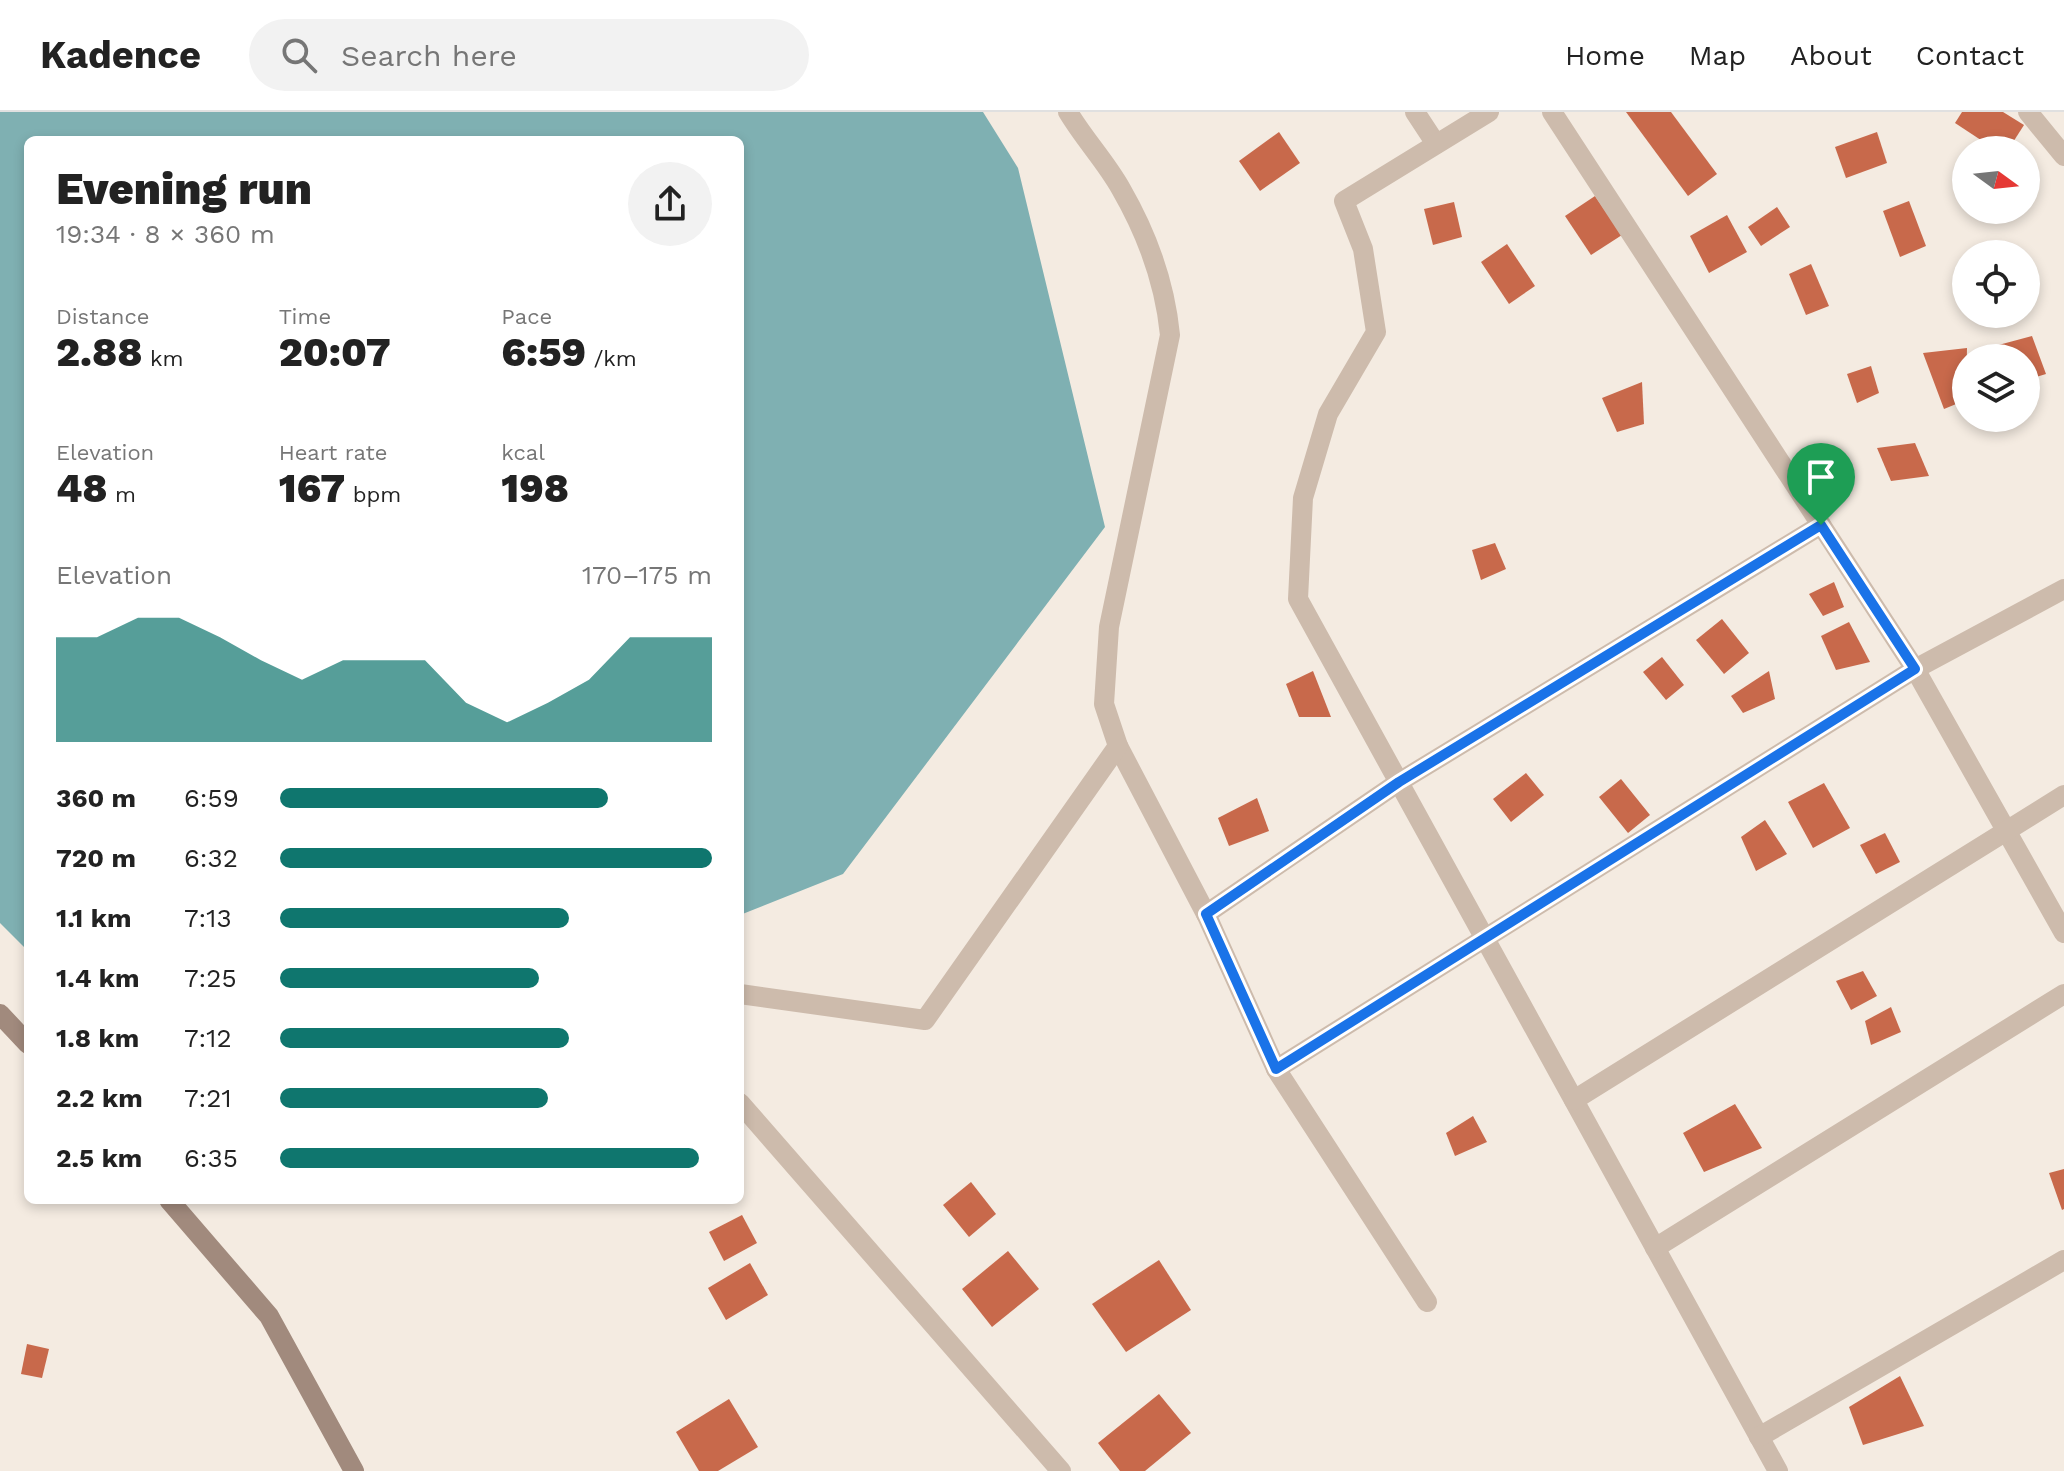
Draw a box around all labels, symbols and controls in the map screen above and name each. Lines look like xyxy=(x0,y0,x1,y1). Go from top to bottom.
search box xyxy=(249,19,809,91)
text: Kadence xyxy=(40,33,201,77)
icon: search xyxy=(277,33,321,77)
text: Search here xyxy=(341,38,517,73)
text: Home xyxy=(1565,39,1645,72)
text: Map xyxy=(1689,39,1746,72)
text: About xyxy=(1790,39,1872,72)
text: Contact xyxy=(1916,39,2024,72)
north arrow xyxy=(1952,136,2040,224)
map controls xyxy=(1952,136,2040,432)
button: share xyxy=(628,162,712,246)
text: Evening run xyxy=(56,163,312,215)
text: 19:34 · 8 × 360 m xyxy=(56,219,275,249)
button: locate xyxy=(1952,240,2040,328)
text: Distance xyxy=(56,304,150,329)
text: Time xyxy=(279,304,331,329)
text: Pace xyxy=(501,304,552,329)
text: 2.88 xyxy=(56,329,142,376)
text: 20:07 xyxy=(279,329,391,376)
text: 6:59 xyxy=(501,329,586,376)
button: layers xyxy=(1952,344,2040,432)
text: km xyxy=(142,346,183,371)
text: /km xyxy=(586,346,637,371)
text: Elevation xyxy=(56,440,154,465)
text: Heart rate xyxy=(279,440,387,465)
text: kcal xyxy=(501,440,545,465)
pin xyxy=(1787,443,1855,525)
icon: arrive xyxy=(1799,455,1843,499)
text: 48 xyxy=(56,465,108,512)
text: 167 xyxy=(279,465,345,512)
text: 198 xyxy=(501,465,569,512)
text: m xyxy=(108,482,136,507)
text: bpm xyxy=(345,482,401,507)
text: Elevation xyxy=(56,560,172,590)
text: 170–175 m xyxy=(582,560,712,590)
text: 360 m xyxy=(56,783,136,813)
text: 6:59 xyxy=(184,783,239,813)
text: 720 m xyxy=(56,843,136,873)
text: 6:32 xyxy=(184,843,238,873)
text: 1.1 km xyxy=(56,903,131,933)
text: 7:13 xyxy=(184,903,232,933)
text: 1.4 km xyxy=(56,963,140,993)
text: 7:25 xyxy=(184,963,237,993)
text: 1.8 km xyxy=(56,1023,139,1053)
text: 7:12 xyxy=(184,1023,232,1053)
text: 2.2 km xyxy=(56,1083,143,1113)
text: 7:21 xyxy=(184,1083,232,1113)
text: 2.5 km xyxy=(56,1143,142,1173)
text: 6:35 xyxy=(184,1143,238,1173)

